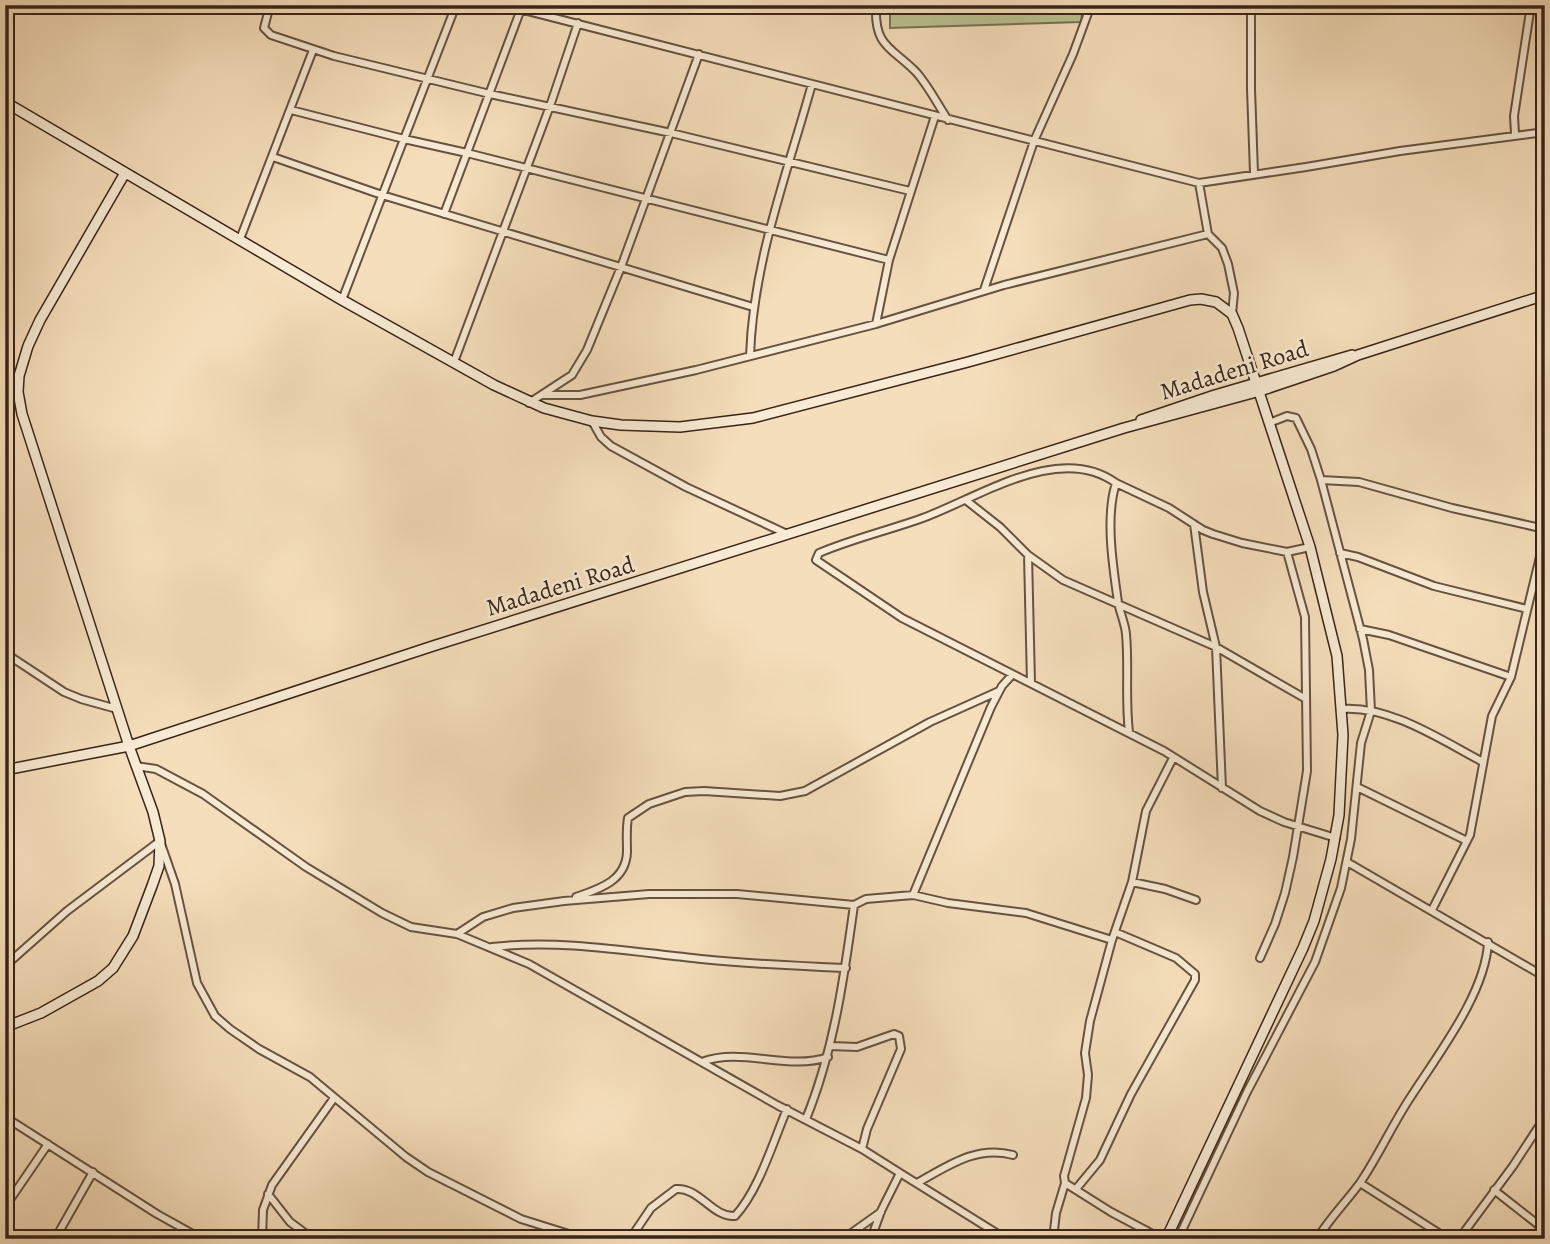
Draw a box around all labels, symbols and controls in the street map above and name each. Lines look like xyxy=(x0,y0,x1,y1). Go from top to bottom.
street label: Madadeni Road xyxy=(1156,332,1312,408)
street label: Madadeni Road xyxy=(482,548,638,624)

